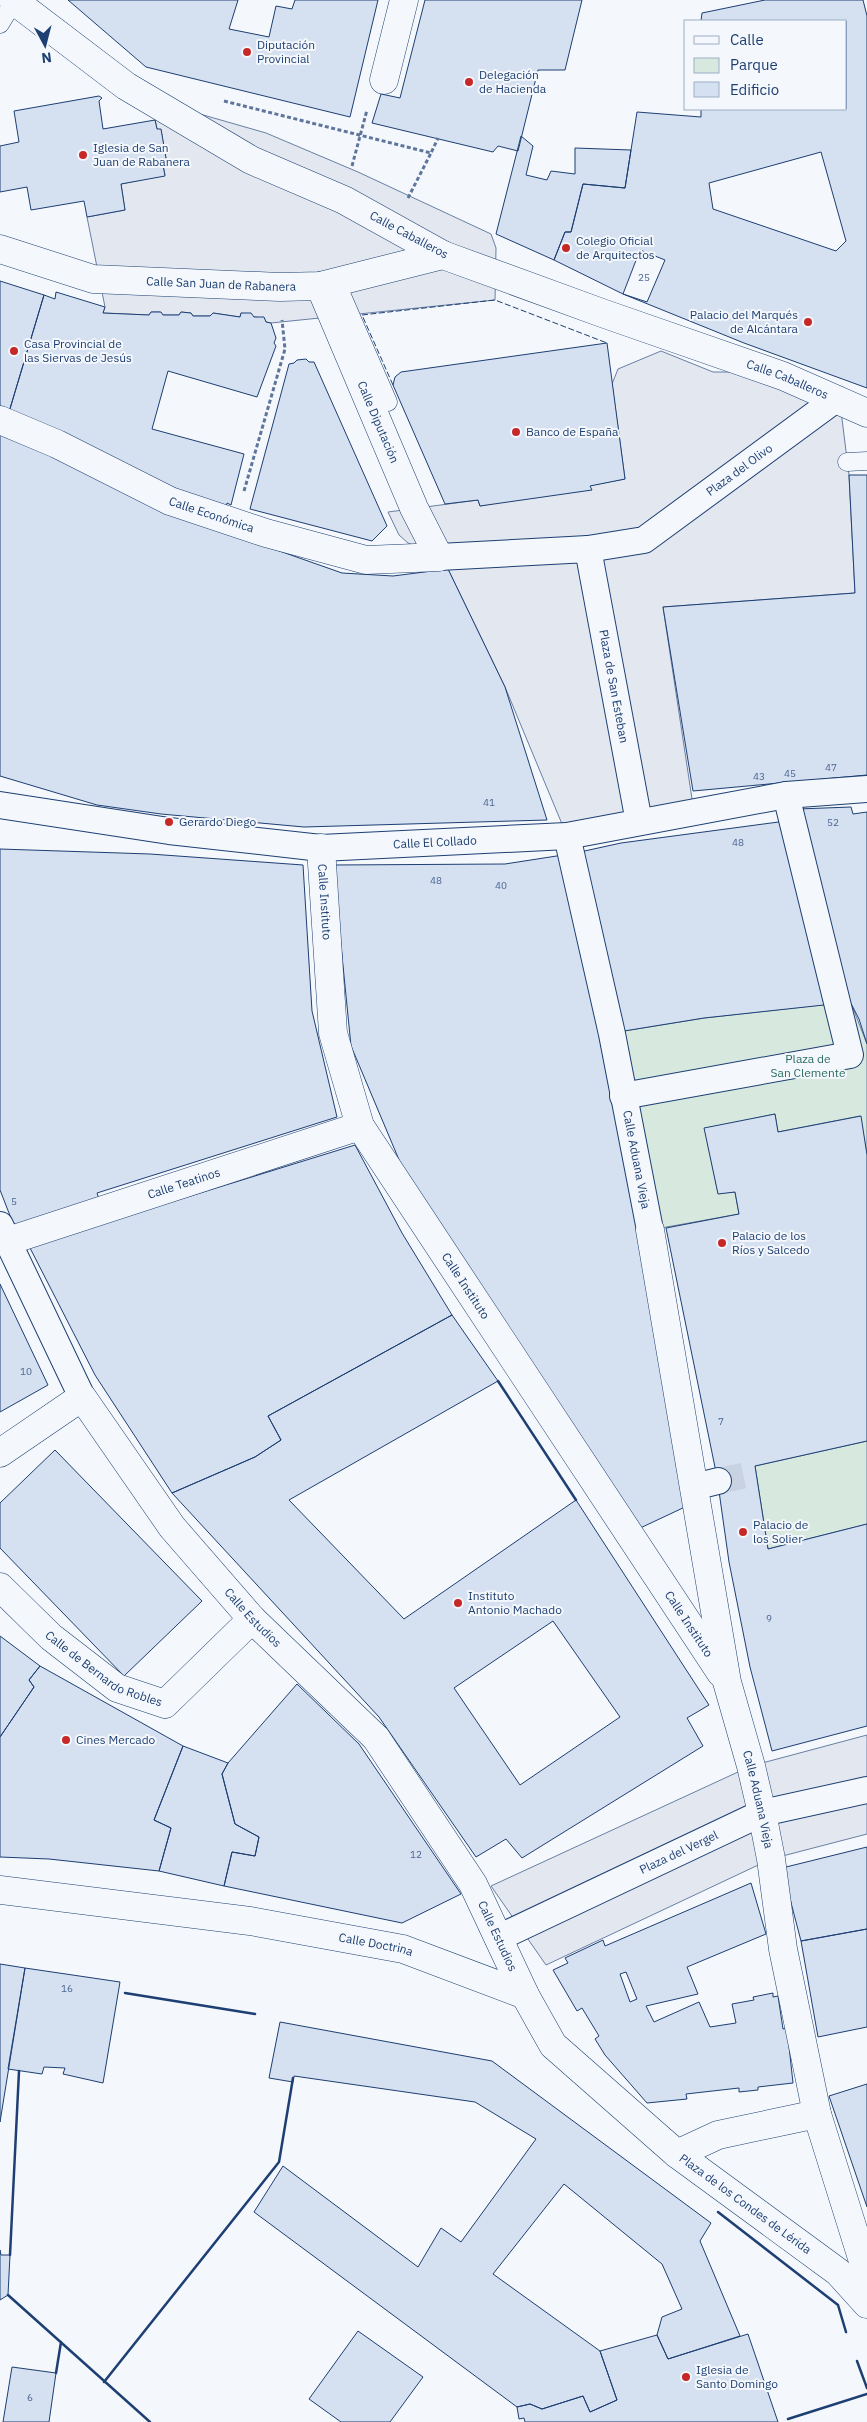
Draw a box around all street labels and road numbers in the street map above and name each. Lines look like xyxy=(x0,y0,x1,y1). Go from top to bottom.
street label: Calle Caballeros xyxy=(367,208,451,262)
street label: Calle San Juan de Rabanera xyxy=(146,273,297,294)
street label: Calle Caballeros xyxy=(745,356,831,402)
street label: Calle Diputación xyxy=(354,378,403,465)
street label: Plaza del Olivo xyxy=(703,440,775,499)
street label: Calle Económica xyxy=(167,493,257,536)
street label: Plaza de San Esteban xyxy=(596,628,632,744)
street label: Calle El Collado xyxy=(393,832,477,851)
street label: Calle Instituto xyxy=(315,863,335,941)
street label: Calle Aduana Vieja xyxy=(620,1109,654,1211)
street label: Calle Teatinos xyxy=(145,1164,222,1202)
street label: Calle Instituto xyxy=(439,1250,493,1322)
street label: Calle Estudios xyxy=(222,1585,285,1650)
street label: Calle Instituto xyxy=(662,1588,717,1660)
street label: Calle de Bernardo Robles xyxy=(42,1627,164,1710)
street label: Calle Aduana Vieja xyxy=(740,1748,777,1850)
street label: Plaza del Vergel xyxy=(637,1827,720,1877)
street label: Calle Estudios xyxy=(475,1898,521,1974)
street label: Calle Doctrina xyxy=(338,1929,416,1959)
street label: Plaza de los Condes de Lérida xyxy=(677,2150,815,2257)

